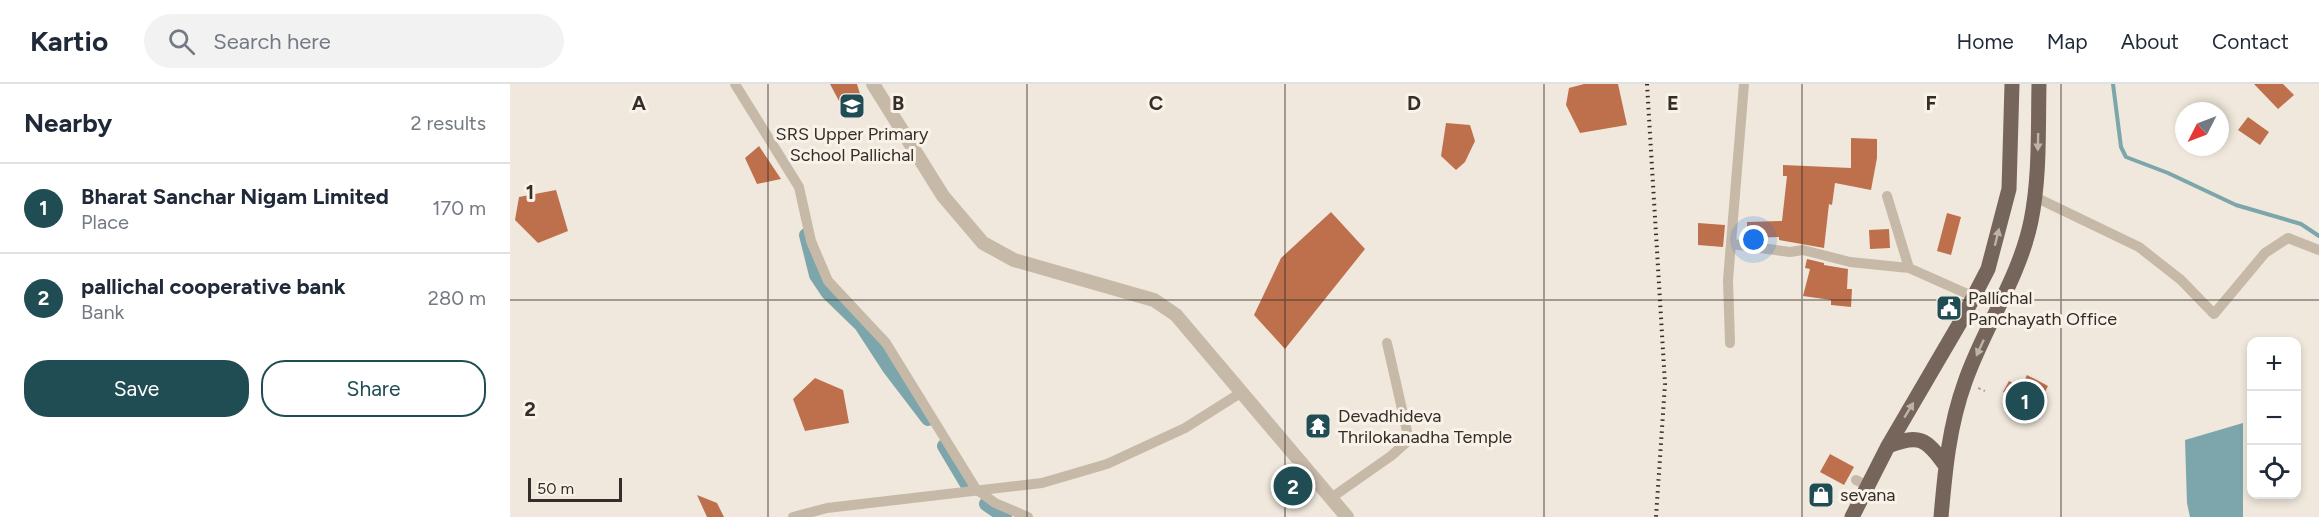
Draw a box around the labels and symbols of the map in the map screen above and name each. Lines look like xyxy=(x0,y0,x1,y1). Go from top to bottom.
text: A xyxy=(632,91,647,115)
school or university icon: SRS Upper Primary School Pallichal xyxy=(837,91,867,121)
text: B xyxy=(892,91,904,115)
text: C xyxy=(1149,91,1163,115)
text: D xyxy=(1407,91,1421,115)
text: E xyxy=(1667,91,1679,115)
text: F xyxy=(1925,91,1937,115)
north arrow xyxy=(2175,102,2229,156)
place label: SRS Upper Primary School Pallichal xyxy=(776,123,929,166)
one-way arrow xyxy=(2033,133,2043,152)
text: 1 xyxy=(526,180,534,204)
your location xyxy=(1739,225,1768,254)
one-way arrow xyxy=(1993,227,2003,246)
place label: Pallichal Panchayath Office xyxy=(1968,287,2117,330)
public building icon: Pallichal Panchayath Office xyxy=(1934,293,1964,323)
one-way arrow xyxy=(1975,339,1984,356)
pin: 1 xyxy=(2006,378,2044,424)
text: 2 xyxy=(524,397,536,421)
one-way arrow xyxy=(1904,401,1914,418)
place label: Devadhideva Thrilokanadha Temple xyxy=(1338,405,1512,448)
temple icon: Devadhideva Thrilokanadha Temple xyxy=(1303,411,1333,441)
pin: 2 xyxy=(1274,464,1312,508)
scale bar xyxy=(528,475,622,502)
shop icon: sevana xyxy=(1806,480,1836,510)
place label: sevana xyxy=(1840,484,1896,506)

